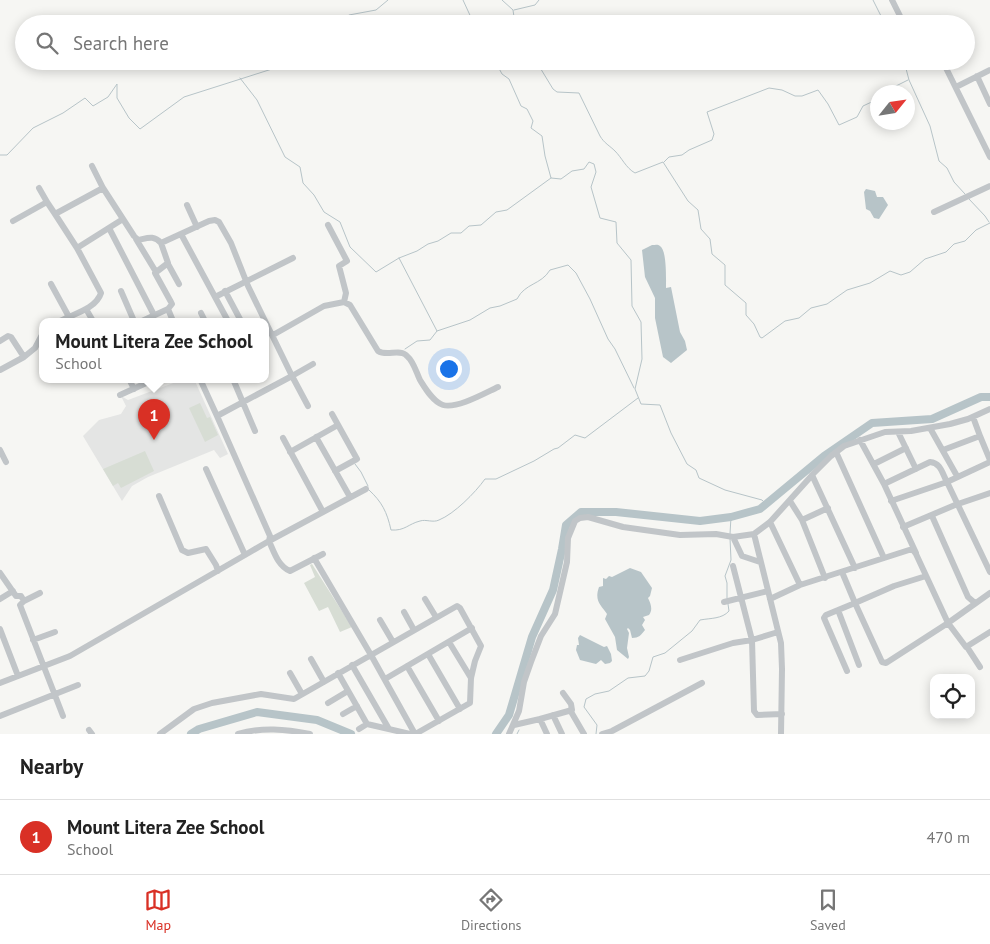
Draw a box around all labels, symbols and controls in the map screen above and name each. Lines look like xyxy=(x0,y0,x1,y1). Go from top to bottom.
search box xyxy=(15,15,975,70)
icon: search xyxy=(33,29,61,57)
text: Search here xyxy=(73,31,169,55)
north arrow xyxy=(870,85,915,130)
popup xyxy=(39,318,269,383)
text: Mount Litera Zee School xyxy=(55,329,253,353)
text: School xyxy=(55,353,102,373)
your location xyxy=(436,356,462,382)
pin: 1 xyxy=(138,399,170,440)
map controls xyxy=(930,674,975,719)
button: locate xyxy=(930,674,975,719)
text: Nearby xyxy=(20,753,83,780)
text: Mount Litera Zee School xyxy=(67,815,264,839)
text: 1 xyxy=(31,827,41,847)
text: 470 m xyxy=(927,827,970,847)
text: School xyxy=(67,839,113,859)
tab: Map xyxy=(144,886,172,934)
tab: Directions xyxy=(461,886,521,934)
tab: Saved xyxy=(810,886,846,934)

